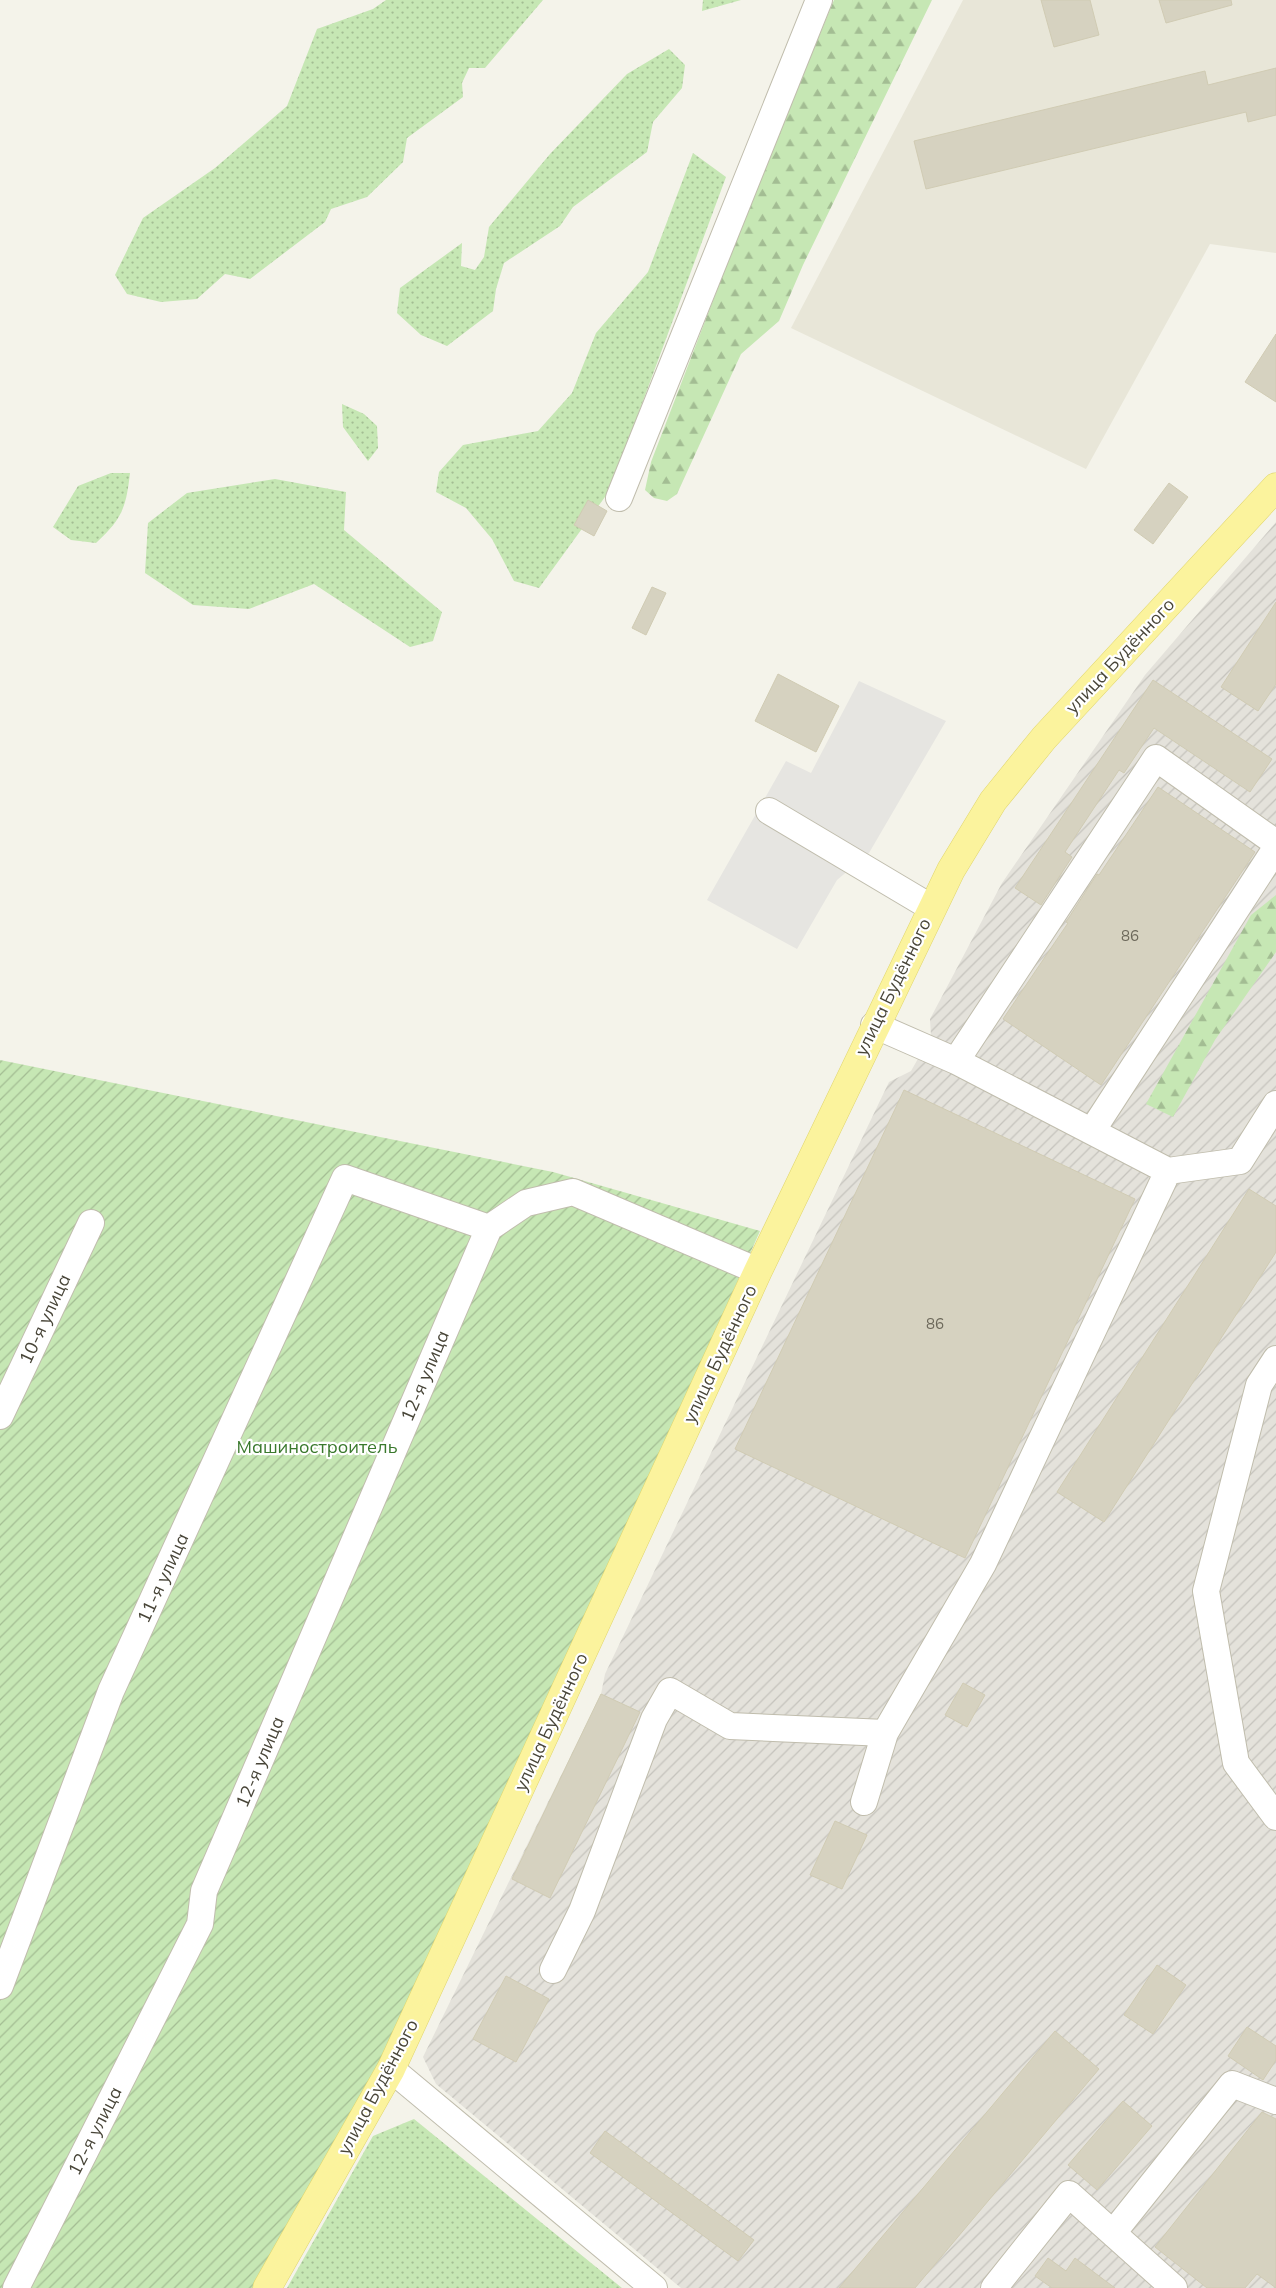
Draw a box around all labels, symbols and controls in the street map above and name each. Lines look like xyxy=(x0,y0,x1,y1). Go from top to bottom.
street label: улица Будённого xyxy=(1060,593,1179,718)
street label: улица Будённого xyxy=(849,914,936,1059)
house number: 86 xyxy=(1121,926,1139,945)
street label: 10-я улица xyxy=(14,1270,75,1367)
street label: улица Будённого xyxy=(677,1281,762,1427)
house number: 86 xyxy=(926,1314,944,1333)
street label: 12-я улица xyxy=(395,1327,454,1425)
park label: Машиностроитель xyxy=(236,1435,398,1458)
street label: 11-я улица xyxy=(132,1529,193,1626)
street label: улица Будённого xyxy=(508,1649,593,1795)
street label: 12-я улица xyxy=(230,1713,289,1811)
street label: улица Будённого xyxy=(332,2015,423,2158)
street label: 12-я улица xyxy=(62,2083,127,2179)

